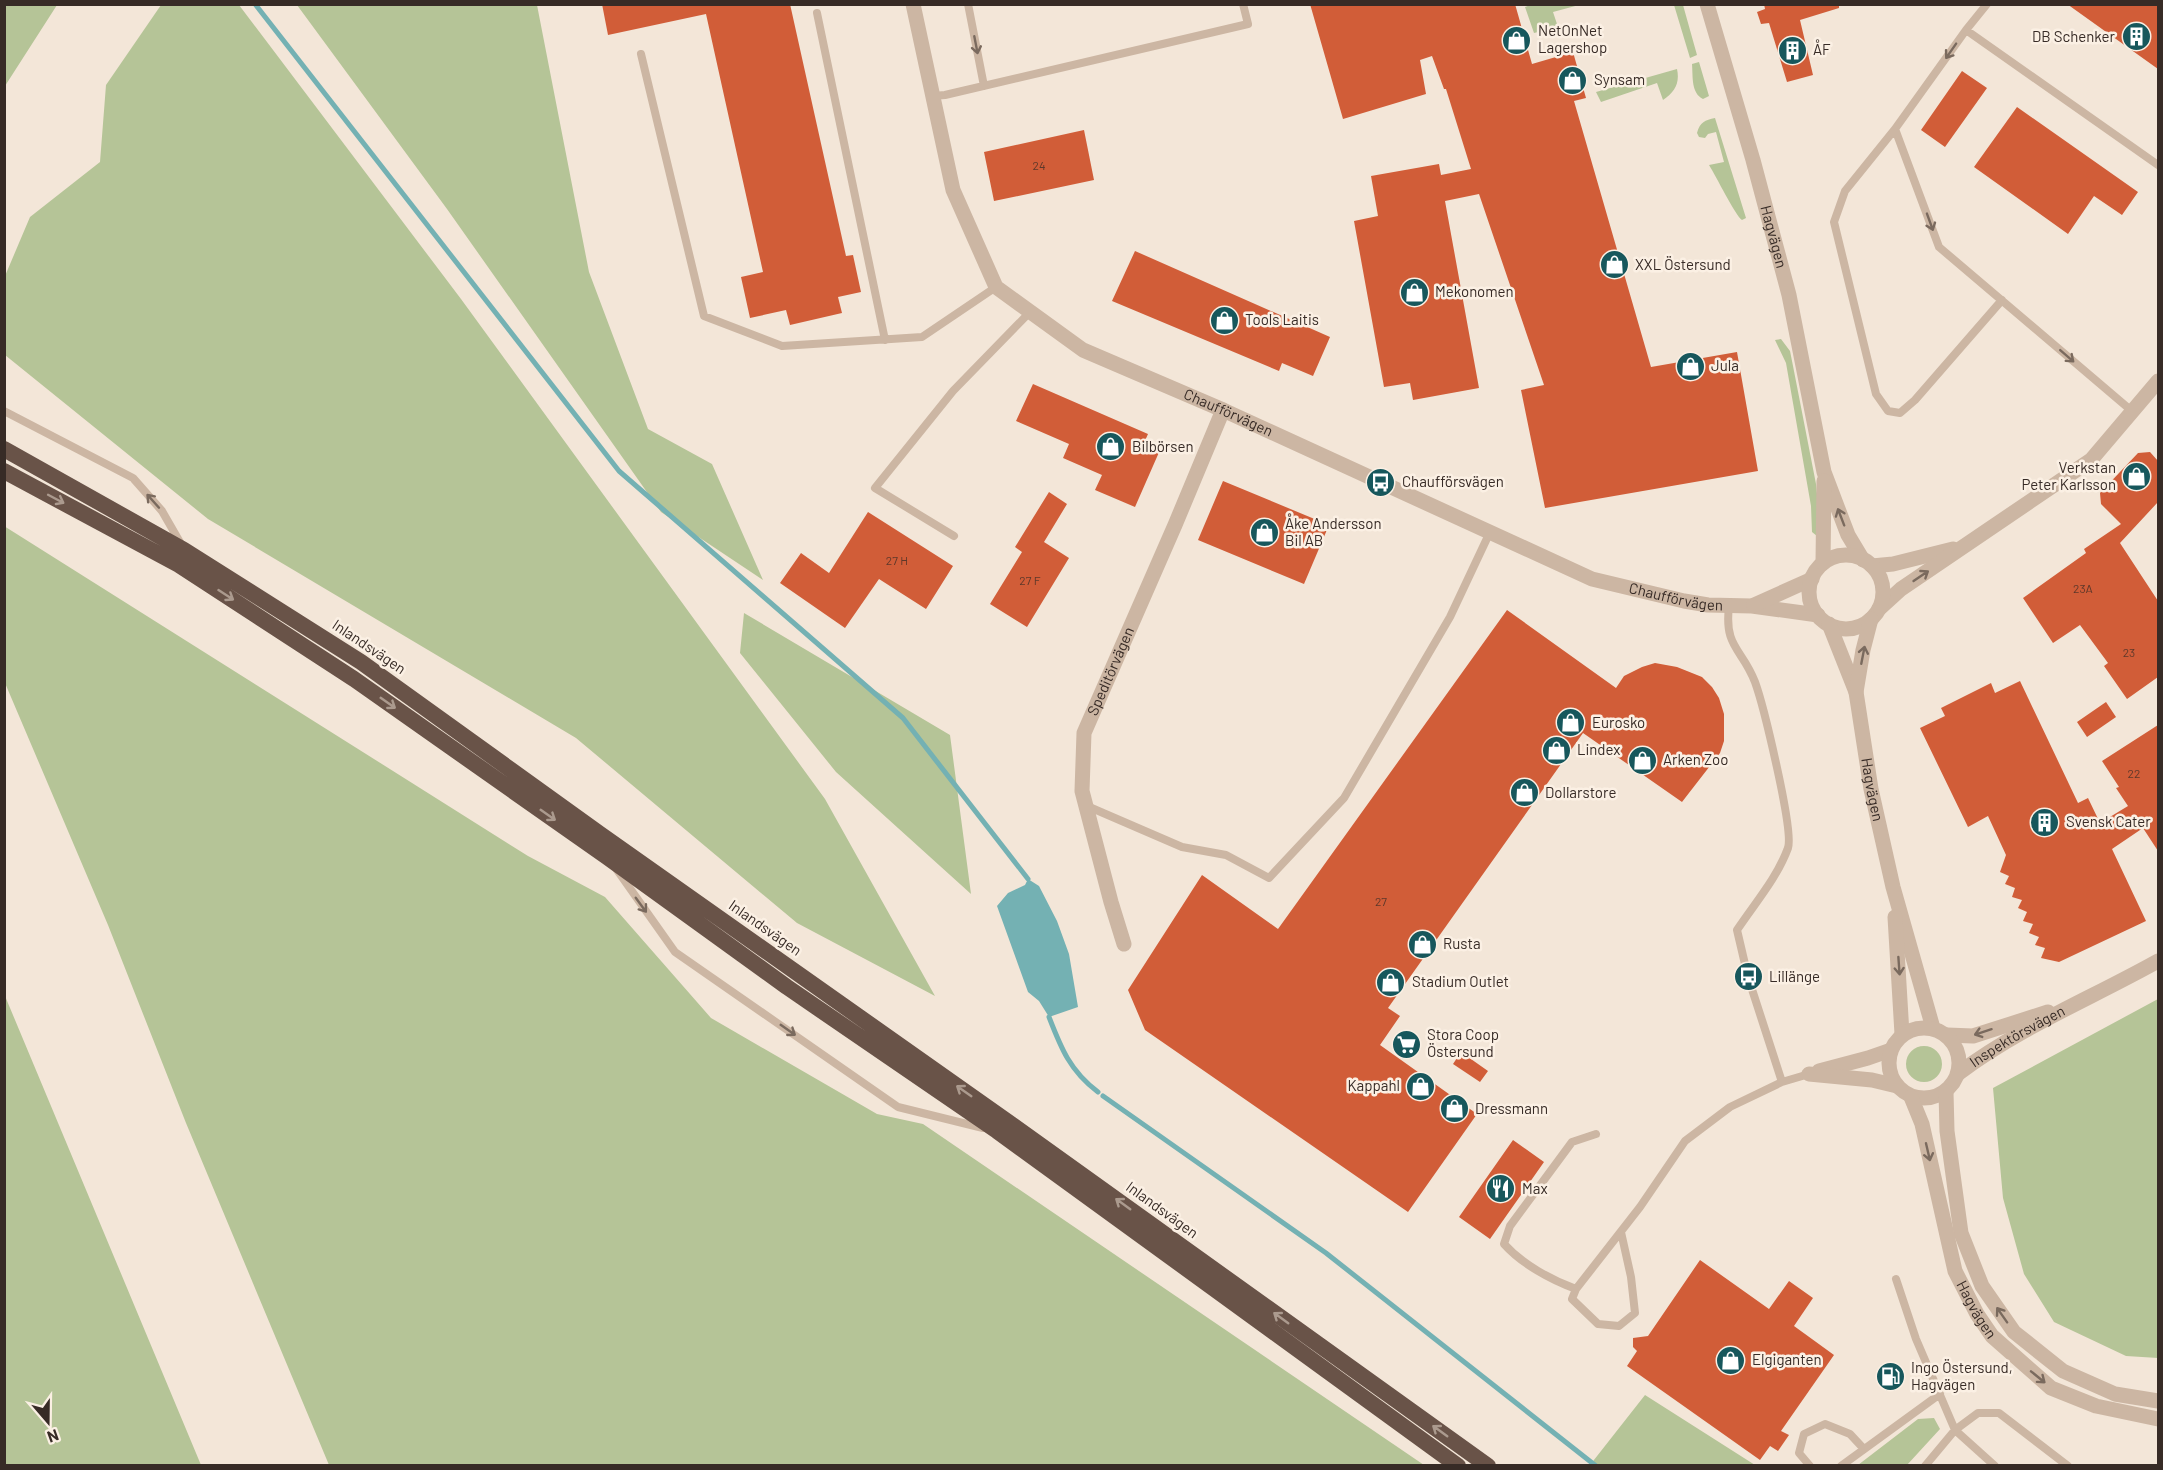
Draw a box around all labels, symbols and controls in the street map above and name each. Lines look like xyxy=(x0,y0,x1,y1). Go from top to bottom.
place label: NetOnNet Lagershop xyxy=(1538,21,1607,56)
building icon: DB Schenker xyxy=(2120,21,2152,53)
shop icon: NetOnNet Lagershop xyxy=(1501,24,1533,56)
place label: DB Schenker xyxy=(2032,27,2116,45)
building icon: ÅF xyxy=(1776,34,1808,66)
one-way arrow xyxy=(971,35,982,55)
place label: ÅF xyxy=(1813,39,1831,58)
one-way arrow xyxy=(1945,42,1957,58)
shop icon: Synsam xyxy=(1557,64,1589,96)
place label: Synsam xyxy=(1594,70,1645,88)
house number: 24 xyxy=(1032,158,1046,172)
street label: Hagvägen xyxy=(1757,203,1791,270)
one-way arrow xyxy=(1925,212,1936,231)
shop icon: XXL Östersund xyxy=(1598,249,1630,281)
place label: XXL Östersund xyxy=(1635,255,1731,273)
shop icon: Mekonomen xyxy=(1398,276,1430,308)
place label: Mekonomen xyxy=(1435,282,1514,300)
shop icon: Tools Laitis xyxy=(1208,304,1240,336)
place label: Tools Laitis xyxy=(1245,310,1319,328)
one-way arrow xyxy=(2059,349,2074,363)
shop icon: Jula xyxy=(1674,350,1706,382)
place label: Jula xyxy=(1711,356,1739,374)
street label: Chaufförvägen xyxy=(1181,384,1276,440)
shop icon: Bilbörsen xyxy=(1095,431,1127,463)
place label: Bilbörsen xyxy=(1132,437,1194,455)
place label: Verkstan Peter Karlsson xyxy=(2022,458,2116,493)
shop icon: Verkstan Peter Karlsson xyxy=(2121,461,2153,493)
bus stop icon: Chaufförsvägen xyxy=(1365,466,1397,498)
place label: Chaufförsvägen xyxy=(1402,472,1504,490)
one-way arrow xyxy=(47,493,64,505)
one-way arrow xyxy=(146,494,160,509)
one-way arrow xyxy=(1835,508,1846,527)
place label: Åke Andersson Bil AB xyxy=(1285,513,1381,549)
shop icon: Åke Andersson Bil AB xyxy=(1248,517,1280,549)
house number: 27 H xyxy=(886,553,908,567)
one-way arrow xyxy=(1912,570,1929,582)
house number: 27 F xyxy=(1019,573,1041,587)
street label: Chaufförvägen xyxy=(1627,578,1723,613)
house number: 23A xyxy=(2073,581,2093,595)
one-way arrow xyxy=(217,589,233,601)
street label: Inlandsvägen xyxy=(329,615,410,677)
street label: Speditörvägen xyxy=(1083,624,1137,718)
house number: 23 xyxy=(2123,645,2135,659)
one-way arrow xyxy=(1857,646,1868,666)
one-way arrow xyxy=(379,697,396,709)
shop icon: Eurosko xyxy=(1555,707,1587,739)
place label: Eurosko xyxy=(1592,713,1645,731)
shop icon: Lindex xyxy=(1540,734,1572,766)
place label: Lindex xyxy=(1577,740,1620,758)
shop icon: Arken Zoo xyxy=(1626,744,1658,776)
place label: Arken Zoo xyxy=(1663,750,1728,768)
street label: Hagvägen xyxy=(1858,756,1888,823)
house number: 22 xyxy=(2128,766,2140,780)
shop icon: Dollarstore xyxy=(1508,777,1540,809)
place label: Dollarstore xyxy=(1545,783,1616,801)
building icon: Svensk Cater xyxy=(2029,806,2061,838)
one-way arrow xyxy=(539,809,555,821)
place label: Svensk Cater xyxy=(2066,812,2151,830)
house number: 27 xyxy=(1375,894,1387,908)
one-way arrow xyxy=(635,896,647,912)
street label: Inlandsvägen xyxy=(726,896,805,959)
shop icon: Rusta xyxy=(1406,928,1438,960)
place label: Rusta xyxy=(1443,934,1481,952)
one-way arrow xyxy=(1894,956,1905,976)
bus stop icon: Lillänge xyxy=(1732,961,1764,993)
shop icon: Stadium Outlet xyxy=(1375,966,1407,998)
place label: Lillänge xyxy=(1769,967,1820,985)
place label: Stadium Outlet xyxy=(1412,972,1509,990)
street label: Inspektörsvägen xyxy=(1966,1001,2068,1070)
one-way arrow xyxy=(779,1024,795,1036)
place label: Stora Coop Östersund xyxy=(1427,1025,1499,1060)
supermarket icon: Stora Coop Östersund xyxy=(1390,1028,1422,1060)
one-way arrow xyxy=(1974,1028,1993,1039)
shop icon: Kappahl xyxy=(1405,1070,1437,1102)
place label: Kappahl xyxy=(1347,1076,1400,1094)
one-way arrow xyxy=(957,1085,973,1097)
shop icon: Dressmann xyxy=(1438,1093,1470,1125)
place label: Dressmann xyxy=(1475,1099,1548,1117)
one-way arrow xyxy=(1923,1143,1935,1162)
restaurant icon: Max xyxy=(1485,1173,1517,1205)
street label: Inlandsvägen xyxy=(1123,1177,1202,1241)
place label: Max xyxy=(1522,1179,1548,1197)
one-way arrow xyxy=(1115,1198,1132,1210)
street label: Hagvägen xyxy=(1953,1277,2001,1342)
one-way arrow xyxy=(1996,1308,2008,1324)
one-way arrow xyxy=(1274,1312,1290,1324)
shop icon: Elgiganten xyxy=(1715,1344,1747,1376)
place label: Elgiganten xyxy=(1752,1350,1821,1368)
place label: Ingo Östersund, Hagvägen xyxy=(1911,1358,2013,1393)
fuel station icon: Ingo Östersund, Hagvägen xyxy=(1874,1361,1906,1393)
one-way arrow xyxy=(2030,1370,2045,1384)
north arrow xyxy=(18,1392,78,1452)
one-way arrow xyxy=(1432,1425,1448,1438)
text: N xyxy=(45,1426,62,1447)

